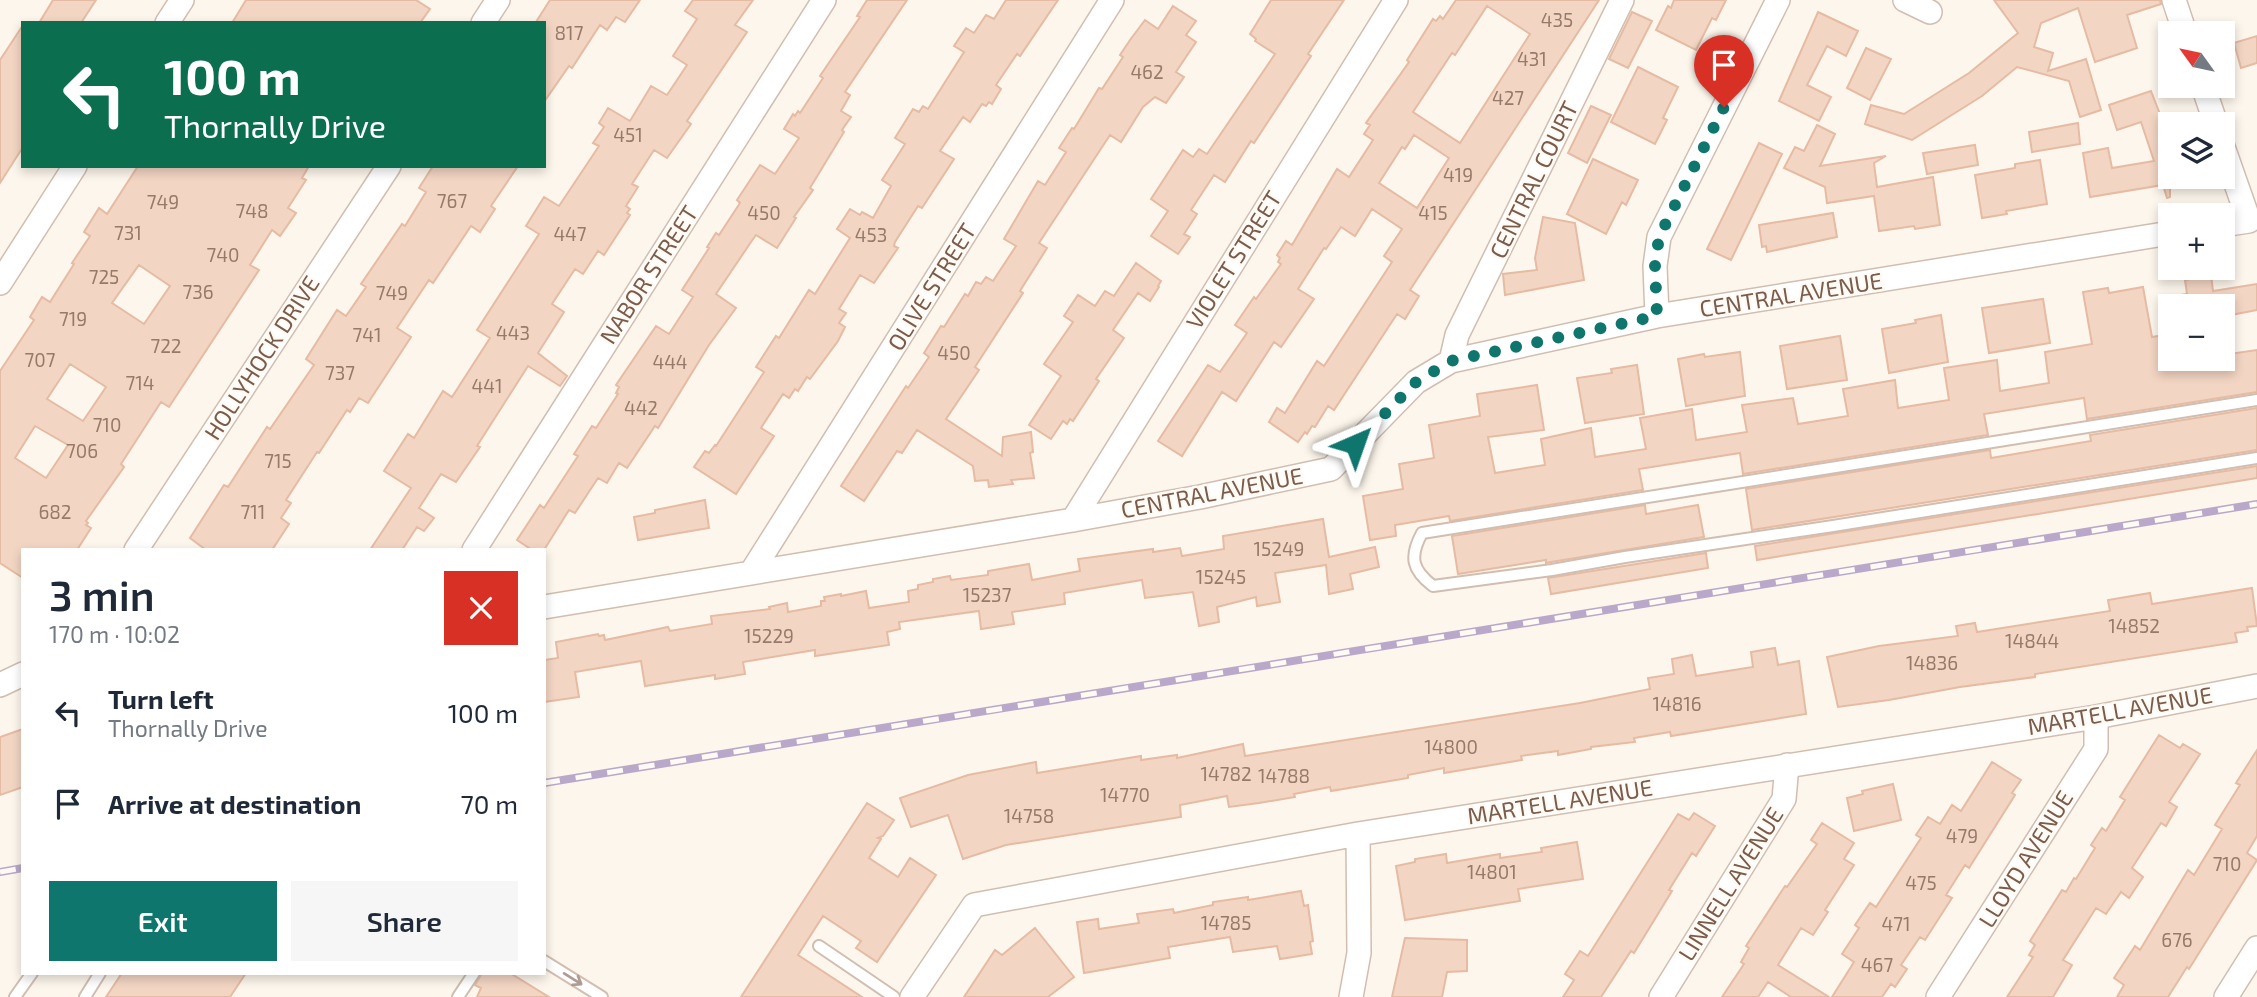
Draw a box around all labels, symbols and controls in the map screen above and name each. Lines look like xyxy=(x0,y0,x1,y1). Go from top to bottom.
house number: 435 xyxy=(1541,8,1573,31)
house number: 817 xyxy=(555,21,584,44)
north arrow xyxy=(2158,21,2235,98)
map controls xyxy=(2158,21,2235,371)
pin xyxy=(1694,35,1754,107)
text: 100 m xyxy=(164,46,301,105)
icon: arrive xyxy=(1705,46,1743,84)
house number: 431 xyxy=(1517,47,1547,70)
icon: left xyxy=(49,49,140,140)
house number: 462 xyxy=(1130,60,1164,83)
house number: 427 xyxy=(1492,86,1524,109)
street label: CENTRAL COURT xyxy=(1483,96,1583,263)
text: Thornally Drive xyxy=(164,106,386,144)
button: layers xyxy=(2158,112,2235,189)
house number: 451 xyxy=(613,123,643,146)
house number: 419 xyxy=(1443,163,1473,186)
street label: VIOLET STREET xyxy=(1180,185,1287,334)
house number: 767 xyxy=(437,189,467,212)
house number: 749 xyxy=(147,190,179,213)
house number: 748 xyxy=(236,199,268,222)
street label: NABOR STREET xyxy=(593,200,703,349)
house number: 450 xyxy=(747,201,781,224)
house number: 415 xyxy=(1418,201,1448,224)
button: + xyxy=(2158,203,2235,280)
street label: OLIVE STREET xyxy=(881,218,981,355)
house number: 731 xyxy=(114,221,142,244)
house number: 447 xyxy=(553,222,587,245)
house number: 453 xyxy=(855,223,887,246)
house number: 740 xyxy=(207,243,239,266)
house number: 725 xyxy=(89,265,119,288)
street label: CENTRAL AVENUE xyxy=(1697,266,1884,322)
street label: HOLLYHOCK DRIVE xyxy=(198,270,325,445)
house number: 736 xyxy=(182,280,214,303)
house number: 749 xyxy=(376,281,408,304)
button: − xyxy=(2158,294,2235,371)
house number: 719 xyxy=(59,307,87,330)
house number: 443 xyxy=(496,321,530,344)
house number: 741 xyxy=(353,323,381,346)
house number: 722 xyxy=(150,334,182,357)
house number: 450 xyxy=(937,341,971,364)
house number: 707 xyxy=(25,348,56,371)
house number: 444 xyxy=(652,350,688,373)
house number: 737 xyxy=(325,361,355,384)
house number: 714 xyxy=(126,371,154,394)
house number: 441 xyxy=(472,374,502,397)
house number: 442 xyxy=(624,396,658,419)
position arrow xyxy=(1318,407,1392,481)
house number: 710 xyxy=(93,413,121,436)
house number: 706 xyxy=(66,439,98,462)
house number: 715 xyxy=(264,449,292,472)
street label: CENTRAL AVENUE xyxy=(1118,461,1305,523)
house number: 682 xyxy=(38,500,72,523)
house number: 711 xyxy=(241,500,265,523)
house number: 15249 xyxy=(1254,537,1304,560)
house number: 15245 xyxy=(1196,565,1246,588)
text: 3 min xyxy=(49,569,155,619)
button: close xyxy=(444,571,518,645)
house number: 15237 xyxy=(963,583,1012,606)
house number: 14852 xyxy=(2108,614,2160,637)
text: 170 m · 10:02 xyxy=(49,620,180,648)
house number: 15229 xyxy=(744,624,794,647)
house number: 14844 xyxy=(2005,629,2059,652)
house number: 14836 xyxy=(1906,651,1958,674)
street label: MARTELL AVENUE xyxy=(2025,680,2214,740)
text: Turn left xyxy=(108,683,214,714)
house number: 14816 xyxy=(1652,692,1702,715)
icon: left xyxy=(49,694,87,732)
text: 100 m xyxy=(448,697,518,728)
text: Thornally Drive xyxy=(108,714,268,742)
house number: 14800 xyxy=(1424,735,1478,758)
house number: 14782 xyxy=(1200,762,1252,785)
house number: 14788 xyxy=(1258,764,1310,787)
street label: MARTELL AVENUE xyxy=(1465,773,1654,829)
house number: 14770 xyxy=(1100,783,1150,806)
icon: arrive xyxy=(49,785,87,823)
street label: LLOYD AVENUE xyxy=(1972,785,2078,932)
text: Arrive at destination xyxy=(108,788,361,819)
text: 70 m xyxy=(460,788,518,819)
street label: LINNELL AVENUE xyxy=(1672,802,1789,965)
house number: 14758 xyxy=(1004,804,1054,827)
house number: 479 xyxy=(1946,824,1978,847)
house number: 710 xyxy=(2213,852,2241,875)
house number: 14801 xyxy=(1467,860,1517,883)
house number: 475 xyxy=(1905,871,1937,894)
button: Exit xyxy=(49,881,277,961)
button: Share xyxy=(291,881,518,961)
house number: 14785 xyxy=(1201,911,1251,934)
house number: 471 xyxy=(1882,912,1910,935)
house number: 676 xyxy=(2161,928,2193,951)
house number: 467 xyxy=(1861,953,1893,976)
one-way arrow xyxy=(563,971,582,986)

